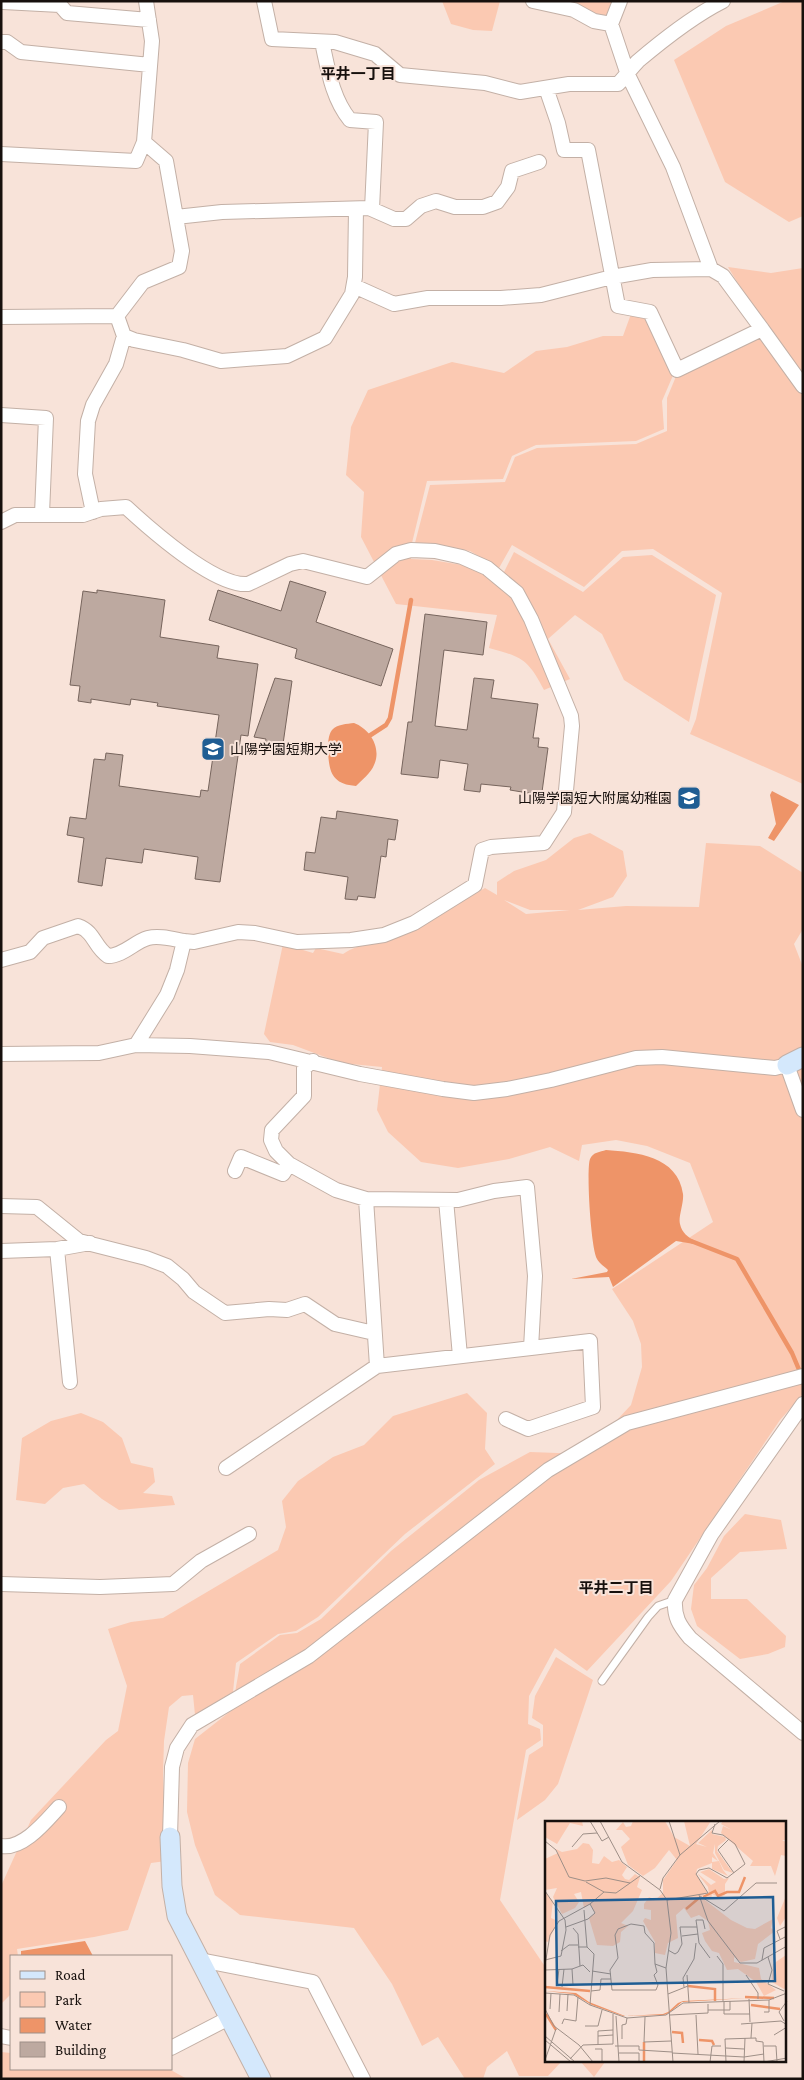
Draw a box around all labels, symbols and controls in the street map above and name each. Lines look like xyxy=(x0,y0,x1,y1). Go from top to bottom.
district label: 平井一丁目 xyxy=(320,65,396,82)
school or university icon: 山陽学園短期大学 xyxy=(200,736,226,762)
place label: 山陽学園短期大学 xyxy=(230,741,342,757)
school or university icon: 山陽学園短大附属幼稚園 xyxy=(676,785,702,811)
place label: 山陽学園短大附属幼稚園 xyxy=(518,790,672,806)
district label: 平井二丁目 xyxy=(578,1579,654,1596)
inset map xyxy=(545,1821,786,2062)
legend xyxy=(10,1955,172,2070)
text: Road xyxy=(55,1967,86,1983)
text: Park xyxy=(55,1992,82,2008)
text: Water xyxy=(55,2017,92,2033)
text: Building xyxy=(55,2042,106,2059)

